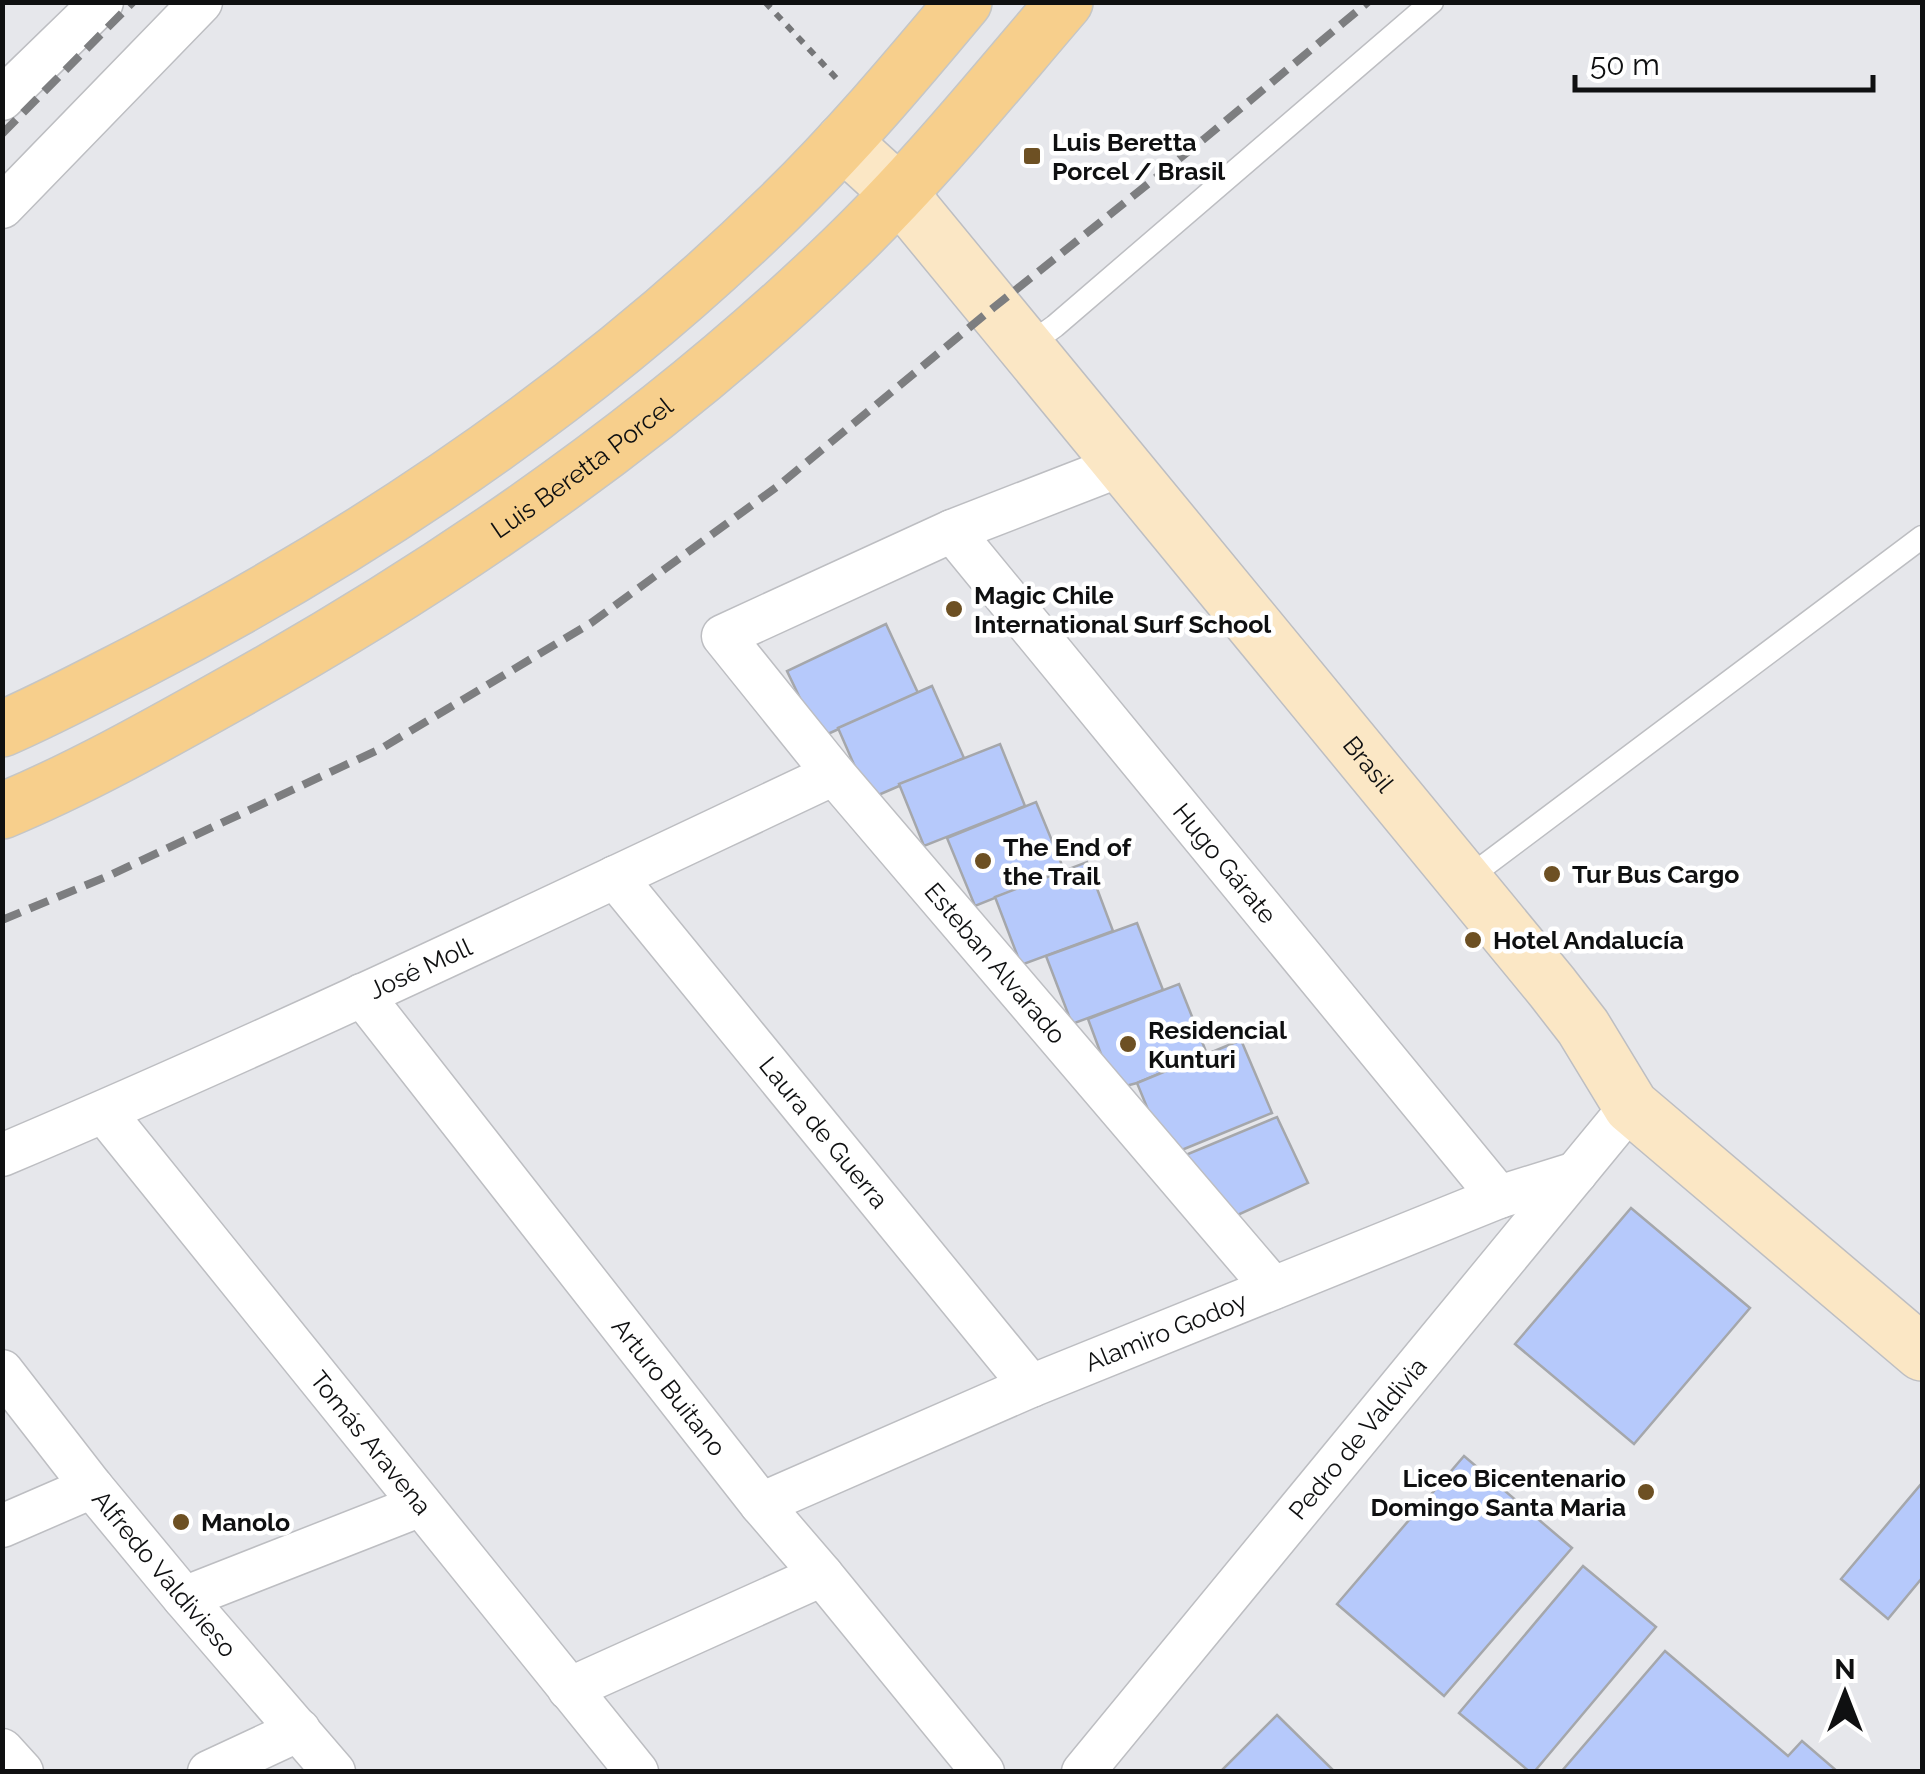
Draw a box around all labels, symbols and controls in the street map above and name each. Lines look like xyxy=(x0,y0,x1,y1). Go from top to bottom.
scale bar xyxy=(1575,30,1872,92)
text: 50 m xyxy=(1590,47,1660,82)
place label: Luis Beretta Porcel / Brasil xyxy=(1052,127,1225,186)
marker: Luis Beretta Porcel / Brasil xyxy=(1021,145,1043,167)
street label: Luis Beretta Porcel xyxy=(485,391,679,544)
place label: Magic Chile International Surf School xyxy=(974,580,1271,639)
marker: Magic Chile International Surf School xyxy=(943,598,965,620)
street label: Brasil xyxy=(1337,730,1400,798)
street label: Hugo Gárate xyxy=(1167,797,1283,929)
place label: The End of the Trail xyxy=(1003,832,1132,891)
marker: The End of the Trail xyxy=(972,850,994,872)
place label: Tur Bus Cargo xyxy=(1572,859,1739,889)
marker: Tur Bus Cargo xyxy=(1541,863,1563,885)
street label: Esteban Alvarado xyxy=(918,876,1073,1050)
place label: Hotel Andalucía xyxy=(1493,925,1684,955)
marker: Hotel Andalucía xyxy=(1462,929,1484,951)
street label: José Moll xyxy=(364,932,477,1005)
place label: Residencial Kunturi xyxy=(1148,1015,1287,1074)
marker: Residencial Kunturi xyxy=(1117,1033,1139,1055)
street label: Laura de Guerra xyxy=(753,1051,895,1214)
street label: Alamiro Godoy xyxy=(1081,1285,1251,1378)
street label: Arturo Buitano xyxy=(606,1312,733,1462)
street label: Pedro de Valdivia xyxy=(1282,1351,1433,1525)
street label: Tomás Aravena xyxy=(304,1365,438,1521)
place label: Liceo Bicentenario Domingo Santa Maria xyxy=(1370,1463,1626,1522)
marker: Liceo Bicentenario Domingo Santa Maria xyxy=(1635,1481,1657,1503)
street label: Alfredo Valdivieso xyxy=(86,1484,243,1663)
place label: Manolo xyxy=(201,1507,290,1537)
marker: Manolo xyxy=(170,1511,192,1533)
north arrow xyxy=(1795,1644,1895,1744)
text: N xyxy=(1834,1653,1856,1686)

